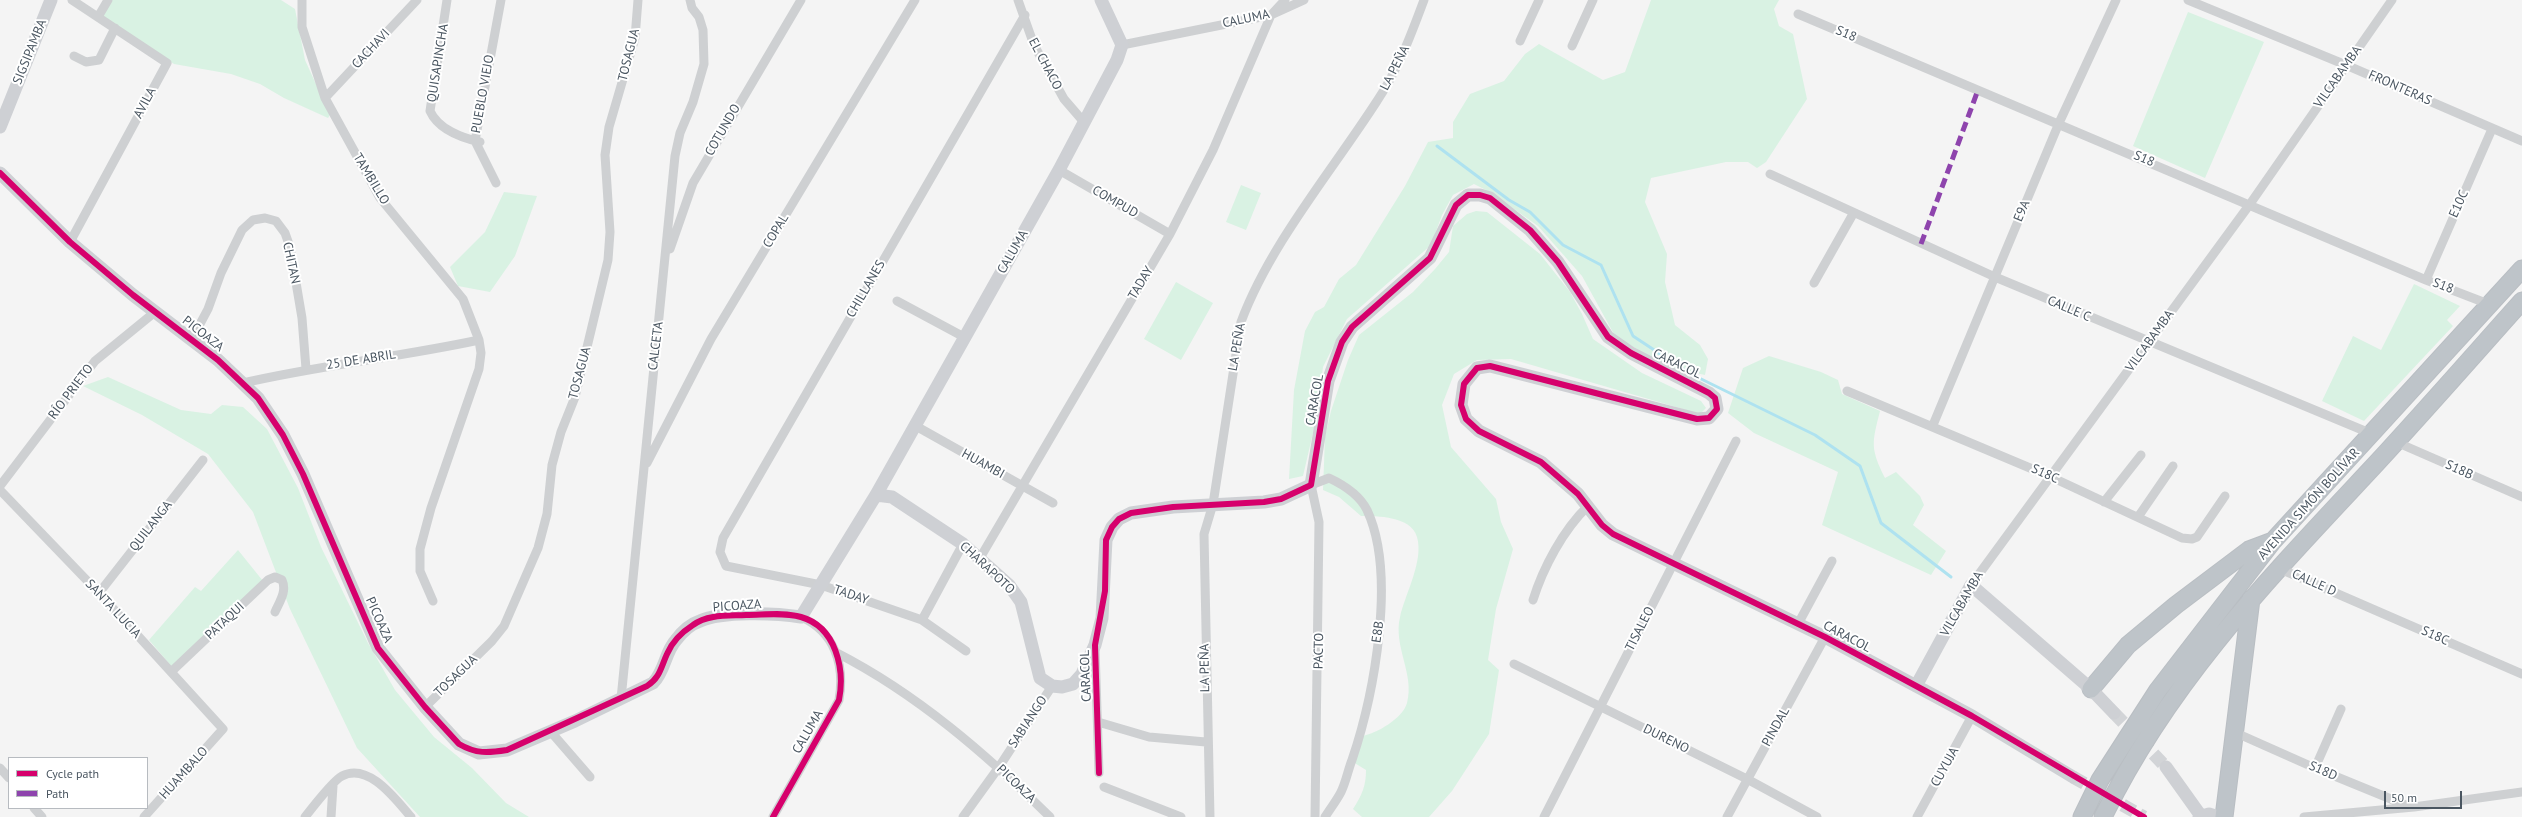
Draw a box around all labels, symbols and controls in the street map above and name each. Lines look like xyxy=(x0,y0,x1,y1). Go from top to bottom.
street label: CALUMA xyxy=(1221,6,1271,32)
street label: SIGSIPAMBA xyxy=(10,17,50,87)
street label: QUISAPINCHA xyxy=(424,23,452,103)
street label: S18 xyxy=(1833,23,1859,45)
street label: CACHAVI xyxy=(349,26,393,72)
street label: TOSAGUA xyxy=(615,27,643,83)
street label: EL CHACO xyxy=(1025,35,1065,93)
street label: LA PEÑA xyxy=(1377,43,1413,93)
street label: VILCABAMBA xyxy=(2311,43,2365,111)
street label: PUEBLO VIEJO xyxy=(468,54,498,134)
street label: FRONTERAS xyxy=(2366,67,2434,109)
street label: AVILA xyxy=(130,85,160,121)
street label: COTUNDO xyxy=(702,101,744,159)
street label: S18 xyxy=(2131,148,2157,170)
street label: TAMBILLO xyxy=(350,151,392,207)
street label: COMPUD xyxy=(1089,183,1141,221)
street label: E10C xyxy=(2446,188,2472,220)
street label: E9A xyxy=(2011,198,2033,224)
street label: COPAL xyxy=(760,211,792,251)
street label: CALUMA xyxy=(994,227,1032,277)
street label: CHITAN xyxy=(279,241,303,285)
street label: CHILLANES xyxy=(843,258,889,320)
street label: TADAY xyxy=(1125,264,1157,302)
street label: S18 xyxy=(2430,275,2456,297)
street label: CALLE C xyxy=(2045,293,2093,325)
street label: VILCABAMBA xyxy=(2122,307,2178,375)
street label: PICOAZA xyxy=(179,313,227,355)
street label: CALCETA xyxy=(645,321,667,371)
street label: LA PEÑA xyxy=(1225,322,1249,372)
street label: TOSAGUA xyxy=(566,345,594,401)
street label: CARACOL xyxy=(1650,346,1704,382)
street label: 25 DE ABRIL xyxy=(325,347,397,373)
street label: RÍO PRIETO xyxy=(45,361,97,423)
street label: CARACOL xyxy=(1303,373,1327,427)
street label: AVENIDA SIMÓN BOLÍVAR xyxy=(2255,445,2363,563)
street label: HUAMBI xyxy=(959,446,1007,482)
street label: S18B xyxy=(2443,457,2475,483)
street label: S18C xyxy=(2029,461,2061,487)
street label: QUILANGA xyxy=(126,498,176,554)
street label: CHARAPOTO xyxy=(956,539,1018,597)
street label: CALLE D xyxy=(2289,566,2339,600)
street label: VILCABAMBA xyxy=(1937,569,1987,639)
street label: SANTA LUCIA xyxy=(82,576,144,642)
street label: TADAY xyxy=(831,582,871,608)
street label: PICOAZA xyxy=(362,595,396,645)
street label: PICOAZA xyxy=(712,597,762,615)
street label: PATAQUI xyxy=(202,599,248,643)
street label: TISALEO xyxy=(1622,604,1658,654)
street label: CARACOL xyxy=(1820,618,1874,656)
street label: E8B xyxy=(1369,620,1387,644)
street label: S18C xyxy=(2419,623,2451,649)
street label: PACTO xyxy=(1311,633,1327,669)
street label: LA PEÑA xyxy=(1197,644,1213,692)
street label: CARACOL xyxy=(1077,650,1095,702)
street label: TOSAGUA xyxy=(431,652,481,700)
street label: SABIANGO xyxy=(1005,693,1051,751)
street label: PINDAL xyxy=(1759,705,1793,749)
street label: CALUMA xyxy=(789,707,827,757)
street label: DURENO xyxy=(1640,721,1692,757)
street label: HUAMBALO xyxy=(156,744,212,802)
street label: CUYUJA xyxy=(1928,744,1962,790)
legend xyxy=(8,757,148,809)
street label: S18D xyxy=(2306,758,2340,784)
street label: PICOAZA xyxy=(993,762,1039,806)
text: Cycle path xyxy=(46,766,99,781)
scale bar xyxy=(2386,783,2464,809)
text: Path xyxy=(46,786,69,801)
text: 50 m xyxy=(2391,790,2417,805)

